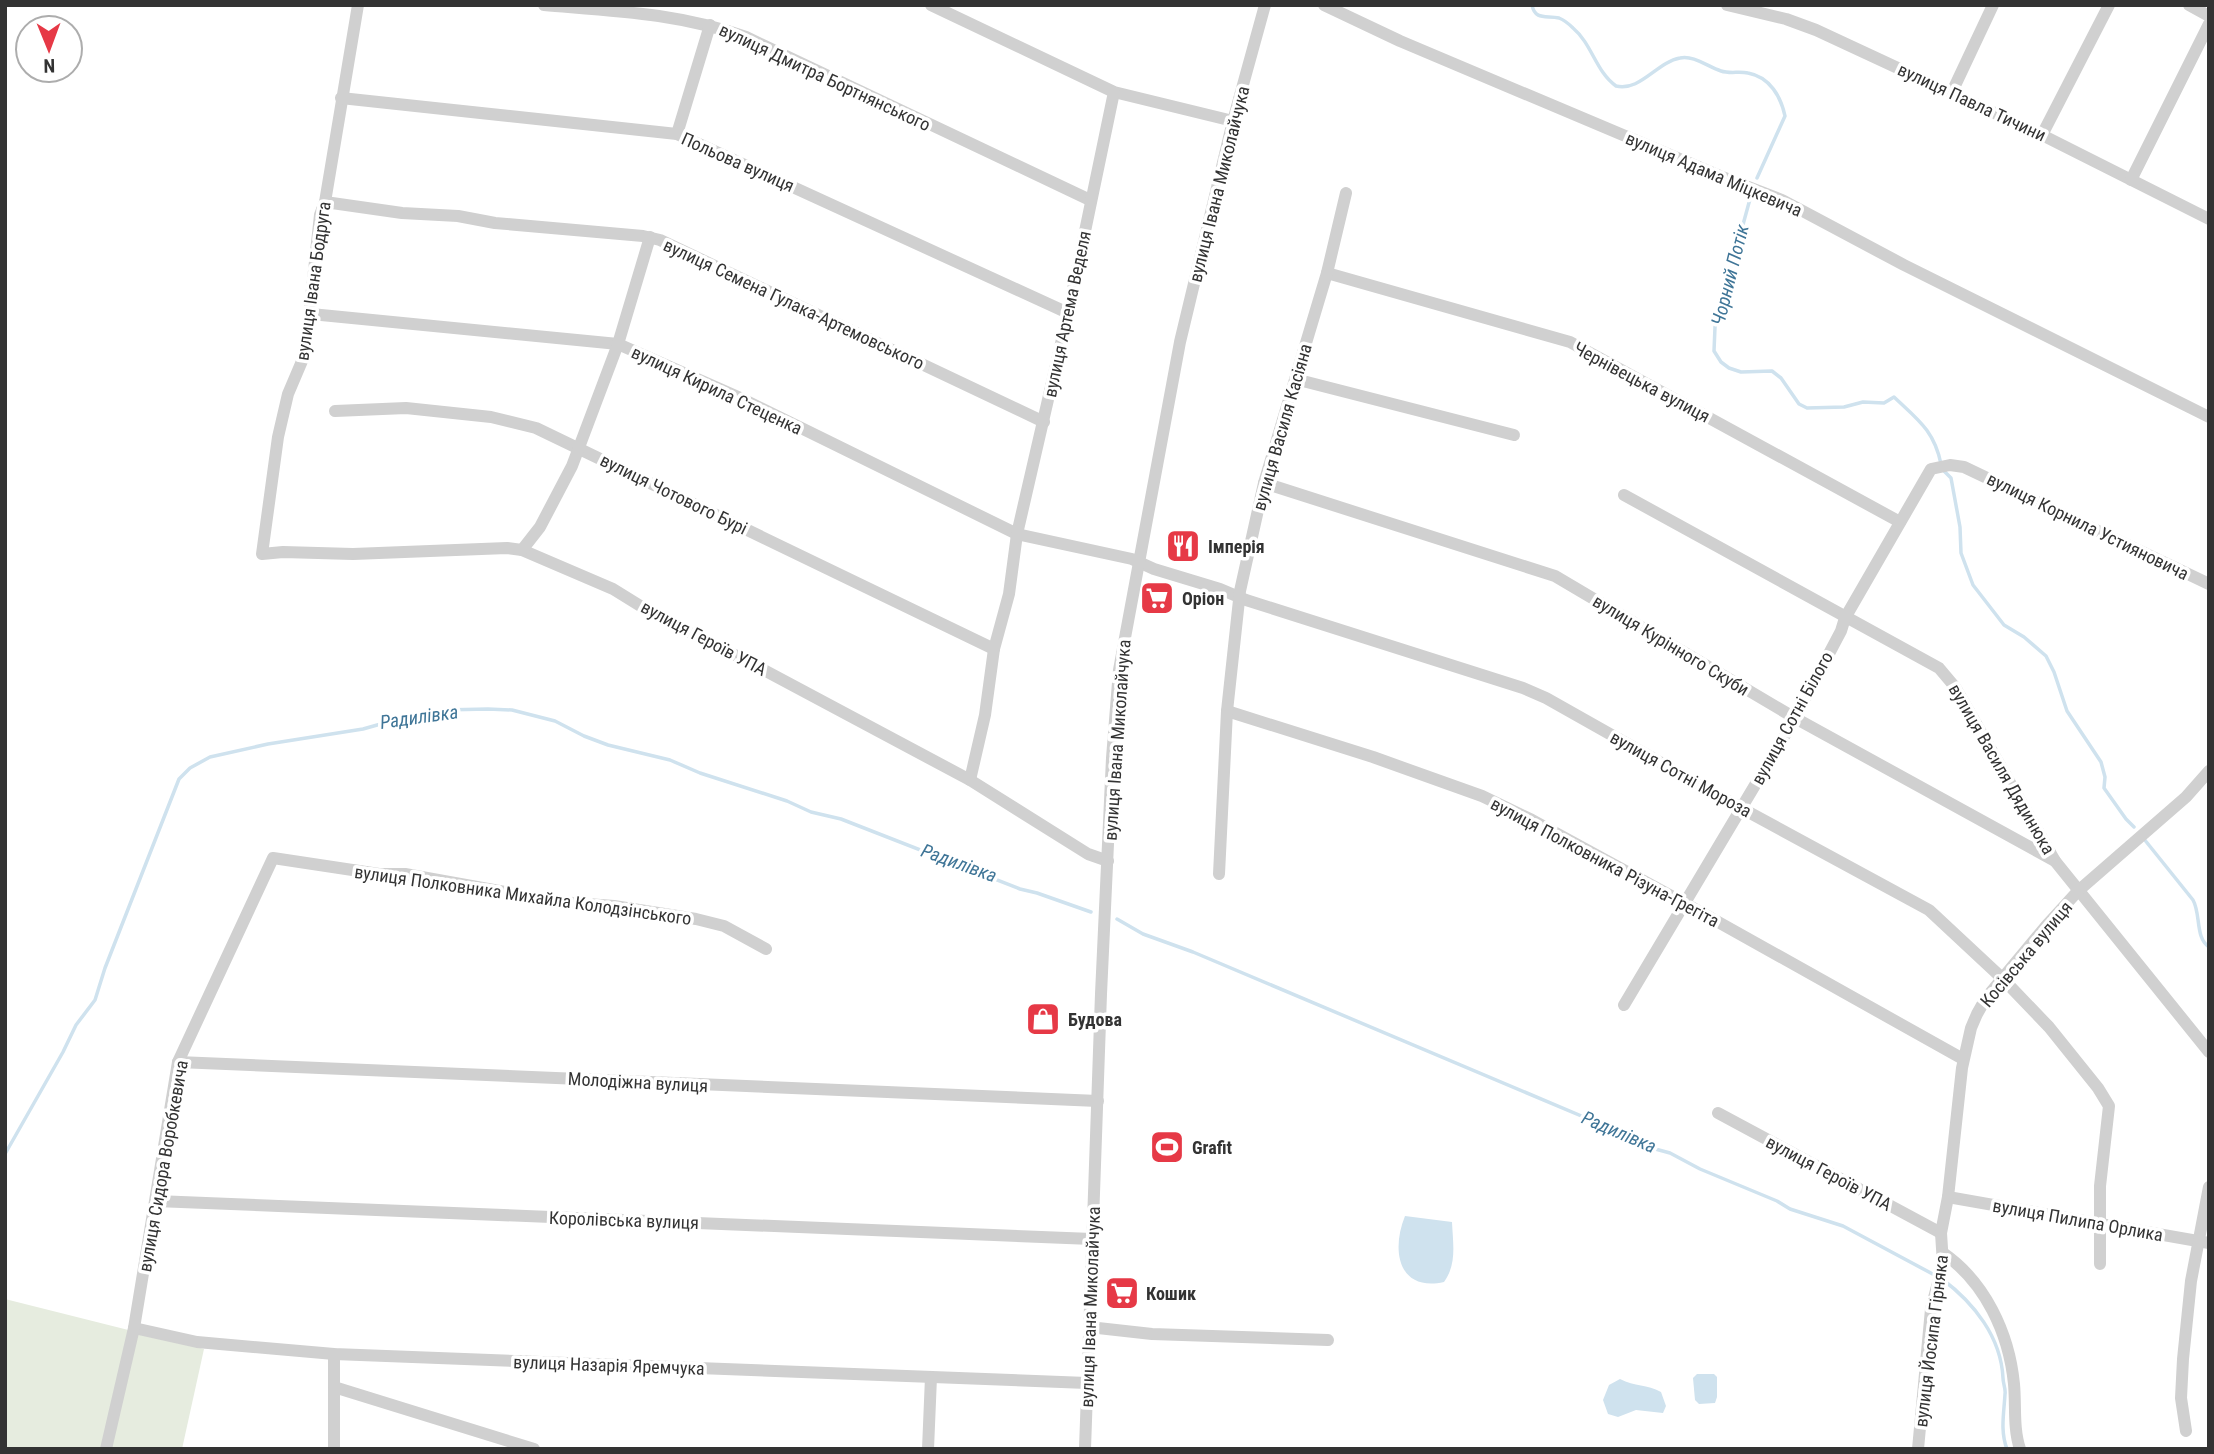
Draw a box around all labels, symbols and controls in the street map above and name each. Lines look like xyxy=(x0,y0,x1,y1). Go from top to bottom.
north arrow xyxy=(14,14,84,84)
street label: вулиця Дмитра Бортнянського xyxy=(716,19,934,135)
text: N xyxy=(43,54,55,77)
street label: вулиця Павла Тичини xyxy=(1895,58,2049,146)
street label: вулиця Івана Миколайчука xyxy=(1184,84,1254,284)
street label: вулиця Адама Міцкевича xyxy=(1623,127,1805,221)
street label: Польова вулиця xyxy=(678,128,798,196)
street label: вулиця Івана Бодруга xyxy=(291,200,335,362)
water label: Чорний Потік xyxy=(1706,221,1754,328)
street label: вулиця Артема Веделя xyxy=(1039,229,1095,399)
street label: вулиця Семена Гулака-Артемовського xyxy=(660,234,928,374)
street label: Чернівецька вулиця xyxy=(1570,337,1714,427)
street label: вулиця Кирила Стеценка xyxy=(628,341,806,439)
street label: вулиця Василя Касіяна xyxy=(1248,341,1316,513)
street label: вулиця Чотового Бурі xyxy=(597,449,751,539)
street label: вулиця Корнила Устияновича xyxy=(1984,468,2192,584)
restaurant icon: Імперія xyxy=(1164,527,1202,565)
place label: Імперія xyxy=(1208,536,1265,557)
supermarket icon: Оріон xyxy=(1138,579,1176,617)
place label: Оріон xyxy=(1182,588,1224,609)
street label: вулиця Курінного Скуби xyxy=(1589,590,1753,700)
street label: вулиця Героїв УПА xyxy=(638,596,771,680)
street label: вулиця Івана Миколайчука xyxy=(1100,639,1134,841)
street label: вулиця Сотні Білого xyxy=(1747,648,1837,788)
street label: вулиця Василя Дядинюка xyxy=(1945,680,2059,858)
water label: Радилівка xyxy=(378,700,460,734)
street label: вулиця Сотні Мороза xyxy=(1607,726,1755,822)
street label: вулиця Полковника Різуна-Грегіта xyxy=(1487,793,1723,931)
water label: Радилівка xyxy=(918,839,1000,887)
street label: вулиця Полковника Михайла Колодзінського xyxy=(353,861,693,929)
street label: Косівська вулиця xyxy=(1976,897,2076,1011)
shop icon: Будова xyxy=(1024,1000,1062,1038)
place label: Будова xyxy=(1068,1009,1122,1030)
street label: вулиця Сидора Воробкевича xyxy=(134,1059,192,1273)
street label: Молодіжна вулиця xyxy=(567,1068,709,1096)
water label: Радилівка xyxy=(1578,1106,1660,1158)
sports icon: Grafit xyxy=(1148,1128,1186,1166)
street label: вулиця Героїв УПА xyxy=(1763,1131,1896,1215)
place label: Grafit xyxy=(1192,1137,1233,1158)
street label: вулиця Пилипа Орлика xyxy=(1991,1195,2165,1245)
street label: вулиця Івана Миколайчука xyxy=(1076,1206,1104,1408)
street label: Королівська вулиця xyxy=(549,1207,699,1233)
street label: вулиця Йосипа Гірняка xyxy=(1910,1254,1952,1428)
supermarket icon: Кошик xyxy=(1103,1274,1141,1312)
place label: Кошик xyxy=(1146,1283,1196,1304)
street label: вулиця Назарія Яремчука xyxy=(513,1351,705,1379)

